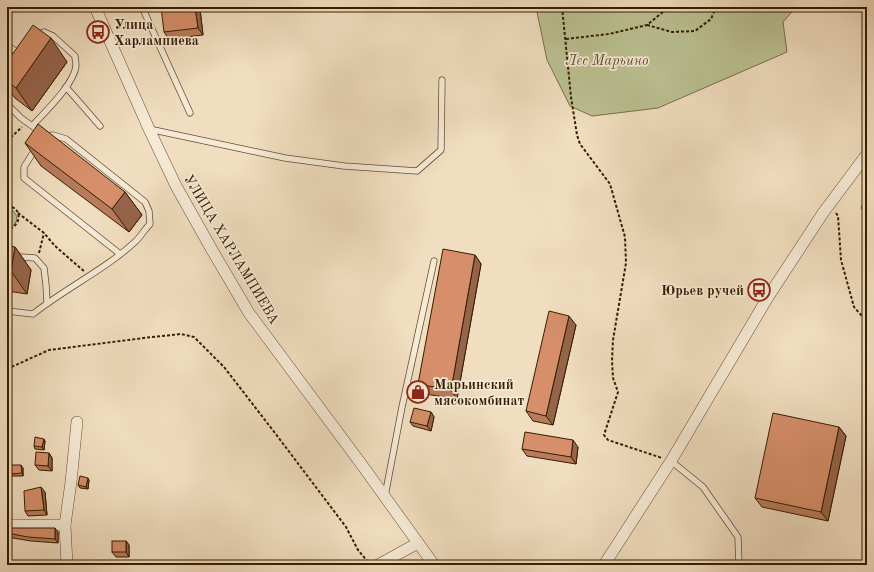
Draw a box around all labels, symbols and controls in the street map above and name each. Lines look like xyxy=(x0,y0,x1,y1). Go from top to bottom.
place label: Улица Харлампиева xyxy=(114,18,199,48)
bus stop icon: Улица Харлампиева xyxy=(85,19,111,45)
park label: Лес Марьино xyxy=(566,54,648,69)
street label: УЛИЦА ХАРЛАМПИЕВА xyxy=(181,172,281,327)
bus stop icon: Юрьев ручей xyxy=(746,277,772,303)
place label: Юрьев ручей xyxy=(661,284,744,298)
place label: Марьинский мясокомбинат xyxy=(434,378,525,408)
shop icon: Марьинский мясокомбинат xyxy=(405,379,431,405)

